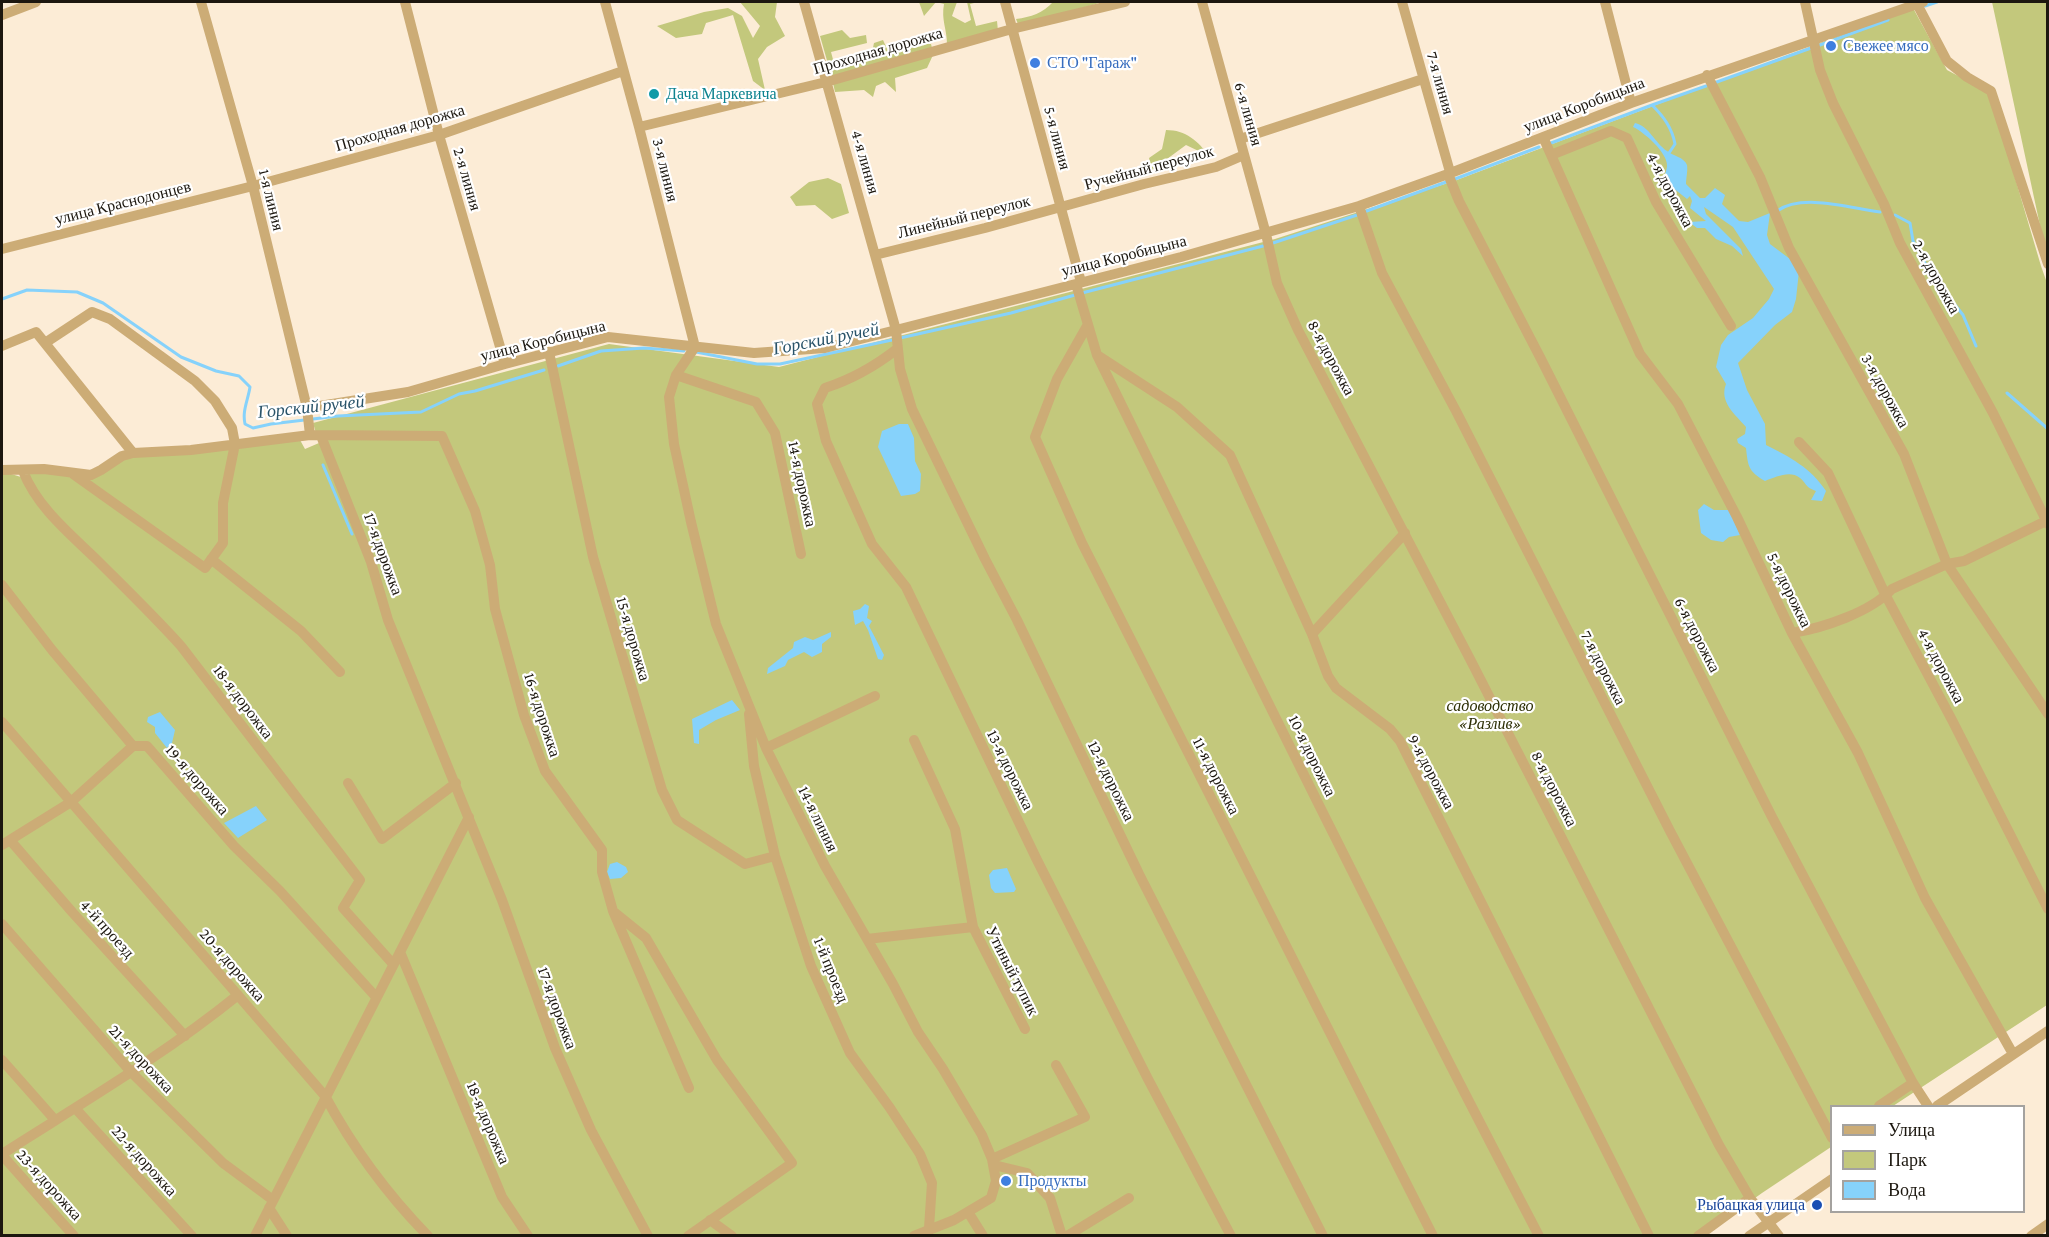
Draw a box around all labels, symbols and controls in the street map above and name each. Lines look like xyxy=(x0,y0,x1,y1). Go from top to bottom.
street label: Проходная дорожка xyxy=(811,23,945,79)
place label: Свежее мясо xyxy=(1843,36,1929,56)
marker: Свежее мясо xyxy=(1824,39,1838,53)
street label: 7-я линия xyxy=(1422,49,1458,117)
place label: СТО "Гараж" xyxy=(1047,53,1137,73)
marker: СТО "Гараж" xyxy=(1028,56,1042,70)
street label: улица Коробицына xyxy=(1521,73,1647,137)
street label: 6-я линия xyxy=(1230,80,1266,148)
place label: Дача Маркевича xyxy=(666,84,777,104)
marker: Дача Маркевича xyxy=(647,87,661,101)
street label: Проходная дорожка xyxy=(333,100,467,156)
street label: 5-я линия xyxy=(1039,104,1075,172)
street label: 4-я линия xyxy=(847,128,883,196)
street label: 3-я линия xyxy=(648,136,682,204)
street label: Ручейный переулок xyxy=(1082,142,1216,194)
street label: 2-я линия xyxy=(449,145,485,213)
street label: 4-я дорожка xyxy=(1642,149,1698,231)
street label: 1-я линия xyxy=(254,167,288,233)
street label: улица Краснодонцев xyxy=(53,177,193,229)
street label: Линейный переулок xyxy=(896,191,1032,243)
street label: улица Коробицына xyxy=(1060,231,1188,281)
street label: 2-я дорожка xyxy=(1908,237,1964,317)
street label: улица Коробицына xyxy=(479,316,607,366)
street label: 8-я дорожка xyxy=(1303,317,1359,399)
water label: Горский ручей xyxy=(771,318,881,360)
street label: 3-я дорожка xyxy=(1857,351,1913,431)
water label: Горский ручей xyxy=(256,391,366,423)
street label: 14-я дорожка xyxy=(784,439,820,529)
street label: 17-я дорожка xyxy=(359,510,407,598)
street label: 5-я дорожка xyxy=(1763,549,1815,631)
street label: 6-я дорожка xyxy=(1670,594,1724,676)
street label: 15-я дорожка xyxy=(612,595,654,683)
street label: 4-я дорожка xyxy=(1913,625,1969,707)
street label: 7-я дорожка xyxy=(1576,628,1630,708)
street label: 18-я дорожка xyxy=(209,661,277,743)
street label: 16-я дорожка xyxy=(519,671,565,759)
park label: садоводство «Разлив» xyxy=(1447,696,1533,734)
street label: 10-я дорожка xyxy=(1284,712,1340,800)
street label: 13-я дорожка xyxy=(982,727,1038,813)
street label: 9-я дорожка xyxy=(1403,731,1459,813)
street label: 11-я дорожка xyxy=(1188,734,1244,818)
street label: 12-я дорожка xyxy=(1083,738,1139,824)
street label: 19-я дорожка xyxy=(161,741,233,819)
street label: 8-я дорожка xyxy=(1527,748,1581,830)
street label: 14-я линия xyxy=(794,783,842,855)
street label: 4-й проезд xyxy=(76,896,138,962)
street label: Утиный тупик xyxy=(981,923,1043,1019)
street label: 20-я дорожка xyxy=(195,925,269,1005)
street label: 1-й проезд xyxy=(809,934,853,1006)
street label: 17-я дорожка xyxy=(533,964,581,1052)
street label: 21-я дорожка xyxy=(104,1021,178,1097)
street label: 18-я дорожка xyxy=(462,1079,514,1167)
legend xyxy=(1830,1105,2025,1213)
text: Улица xyxy=(1888,1120,1935,1140)
street label: 22-я дорожка xyxy=(107,1122,181,1200)
street label: 23-я дорожка xyxy=(12,1146,86,1224)
text: Парк xyxy=(1888,1150,1927,1170)
place label: Продукты xyxy=(1018,1171,1087,1191)
marker: Продукты xyxy=(999,1174,1013,1188)
text: Вода xyxy=(1888,1180,1926,1200)
place label: Рыбацкая улица xyxy=(1697,1195,1805,1215)
marker: Рыбацкая улица xyxy=(1810,1198,1824,1212)

